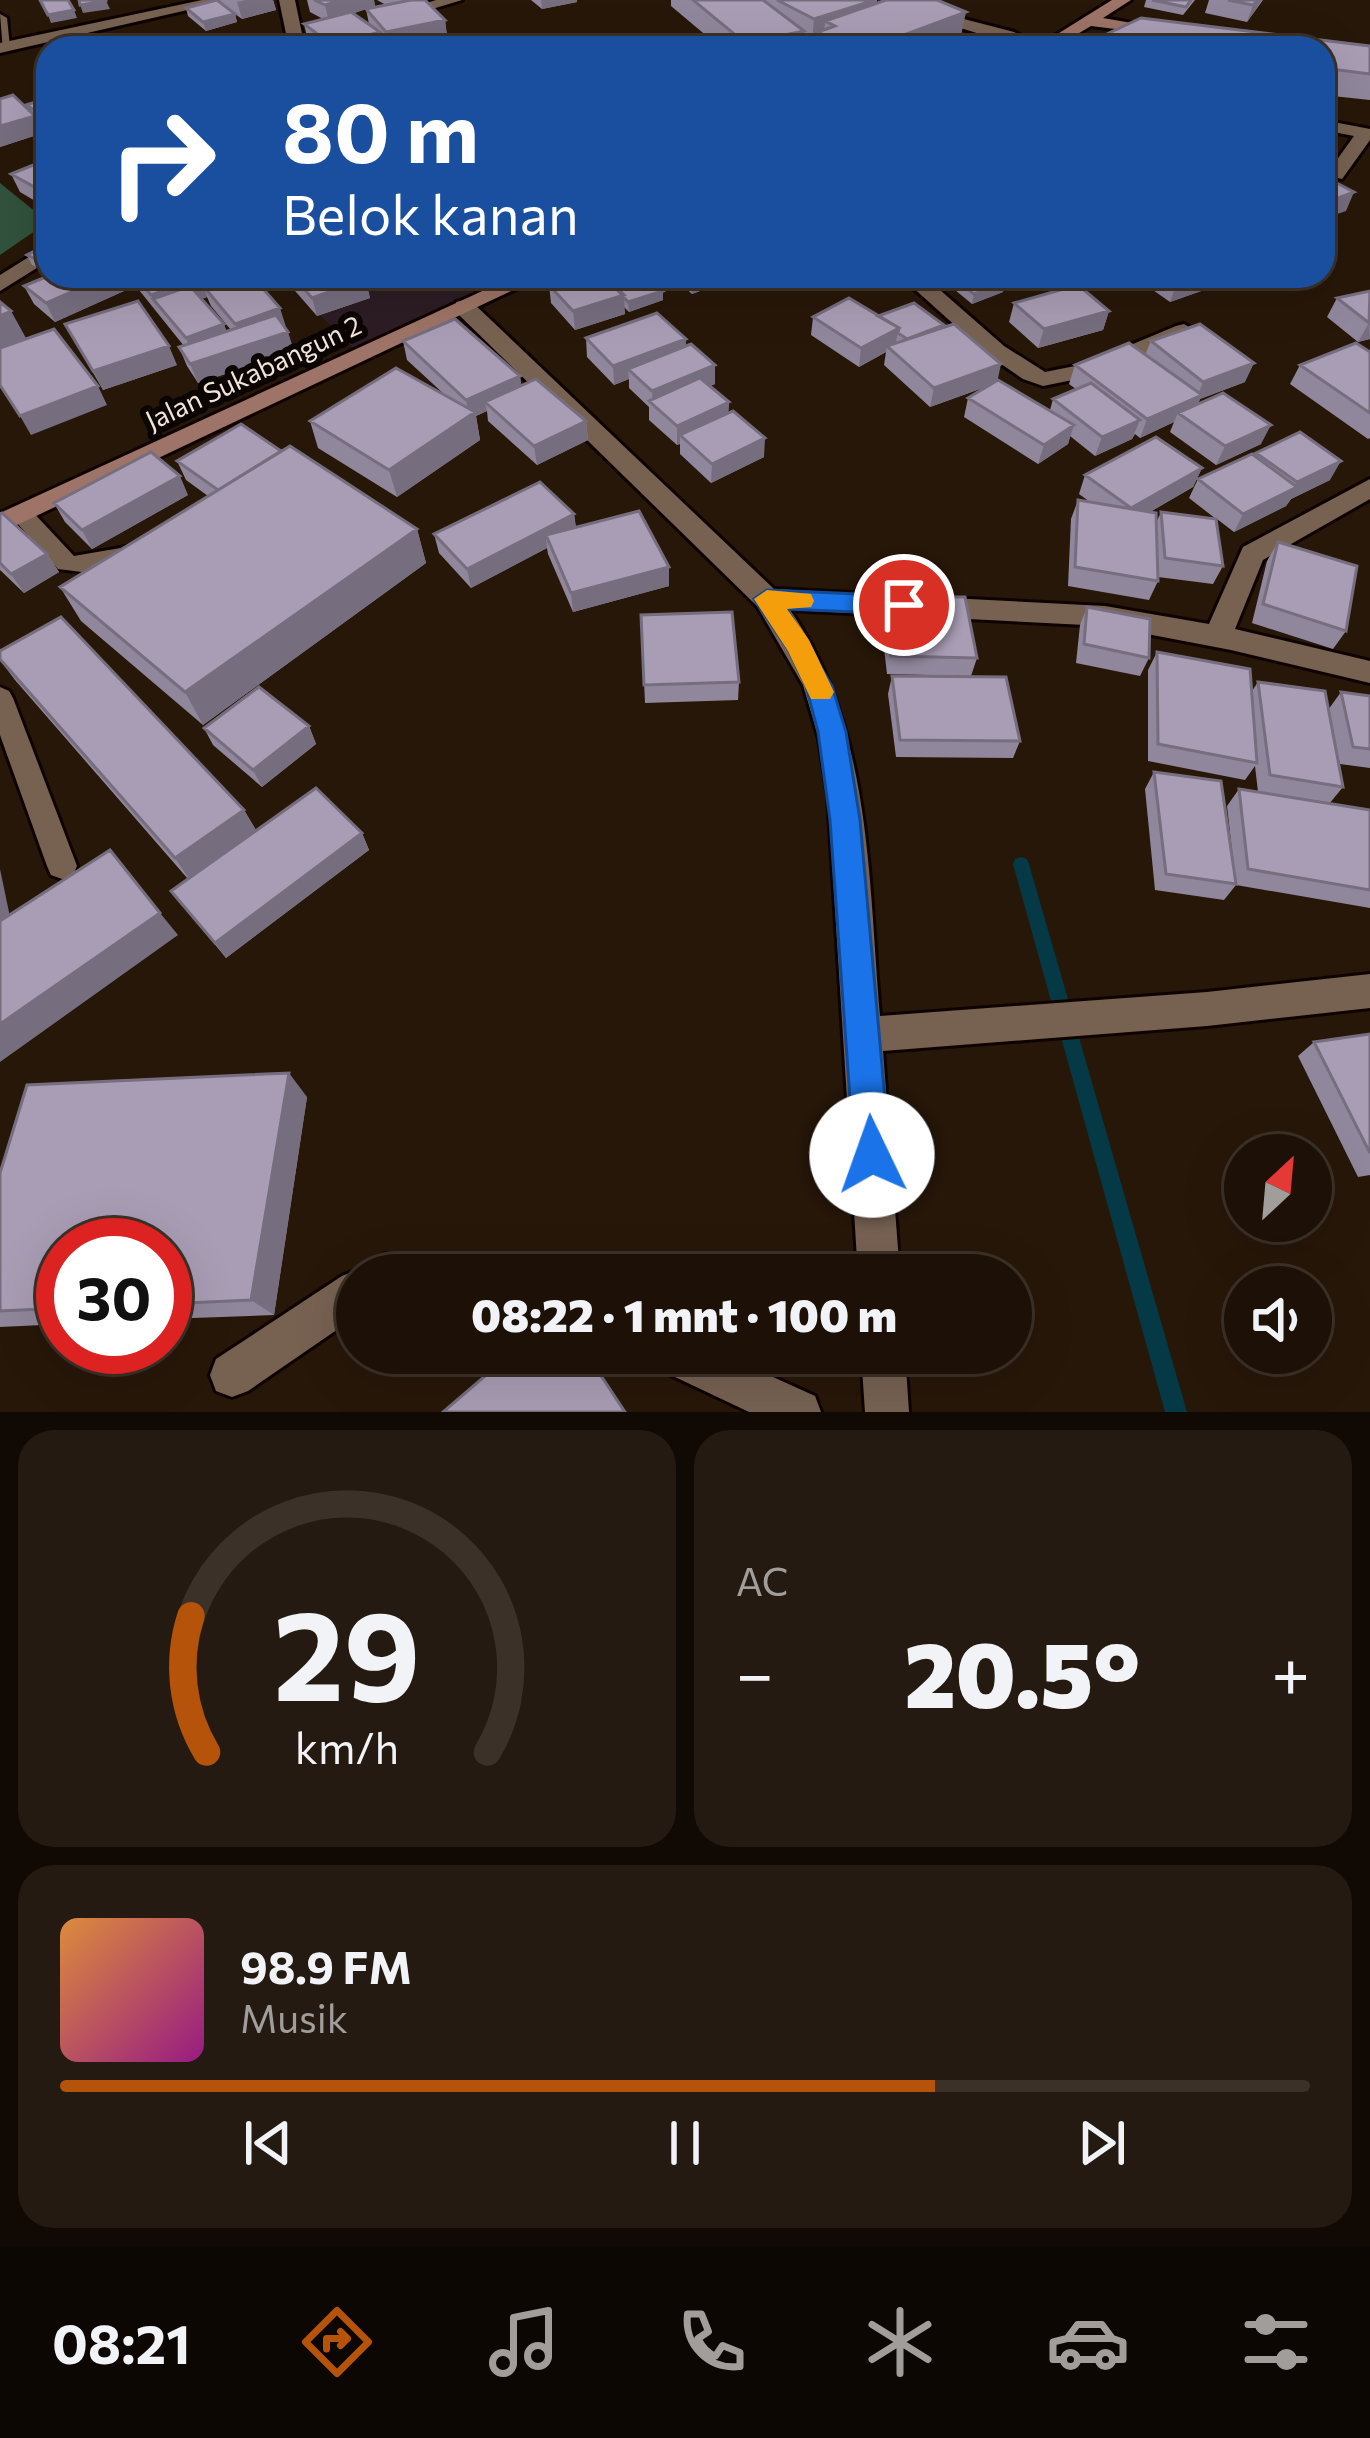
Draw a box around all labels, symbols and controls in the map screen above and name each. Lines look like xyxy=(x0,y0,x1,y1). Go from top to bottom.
text: 80 m xyxy=(282,78,479,180)
icon: right xyxy=(84,84,240,240)
text: Belok kanan xyxy=(282,180,579,246)
street label: Jalan Sukabangun 2 xyxy=(140,308,366,436)
pin xyxy=(853,554,955,656)
icon: arrive xyxy=(871,572,937,638)
position arrow xyxy=(809,1092,935,1218)
north arrow xyxy=(1224,1134,1332,1242)
map controls xyxy=(1224,1134,1332,1374)
speed limit sign: 30 xyxy=(36,1218,192,1374)
button: sound xyxy=(1224,1266,1332,1374)
text: 08:22 · 1 mnt · 100 m xyxy=(471,1286,897,1341)
text: AC xyxy=(736,1556,788,1604)
text: 29 xyxy=(273,1574,421,1727)
text: 20.5° xyxy=(904,1616,1140,1727)
text: − xyxy=(736,1631,774,1712)
text: + xyxy=(1271,1631,1310,1712)
text: km/h xyxy=(295,1719,399,1772)
text: 98.9 FM xyxy=(240,1938,412,1993)
text: Musik xyxy=(240,1993,348,2041)
icon: previous xyxy=(235,2110,301,2176)
icon: pause xyxy=(652,2110,718,2176)
icon: next xyxy=(1069,2110,1135,2176)
icon: directions xyxy=(295,2300,379,2384)
icon: music xyxy=(482,2300,566,2384)
icon: phone xyxy=(670,2300,754,2384)
icon: climate xyxy=(858,2300,942,2384)
icon: car xyxy=(1046,2300,1130,2384)
icon: filters xyxy=(1234,2300,1318,2384)
text: 08:21 xyxy=(52,2309,191,2375)

